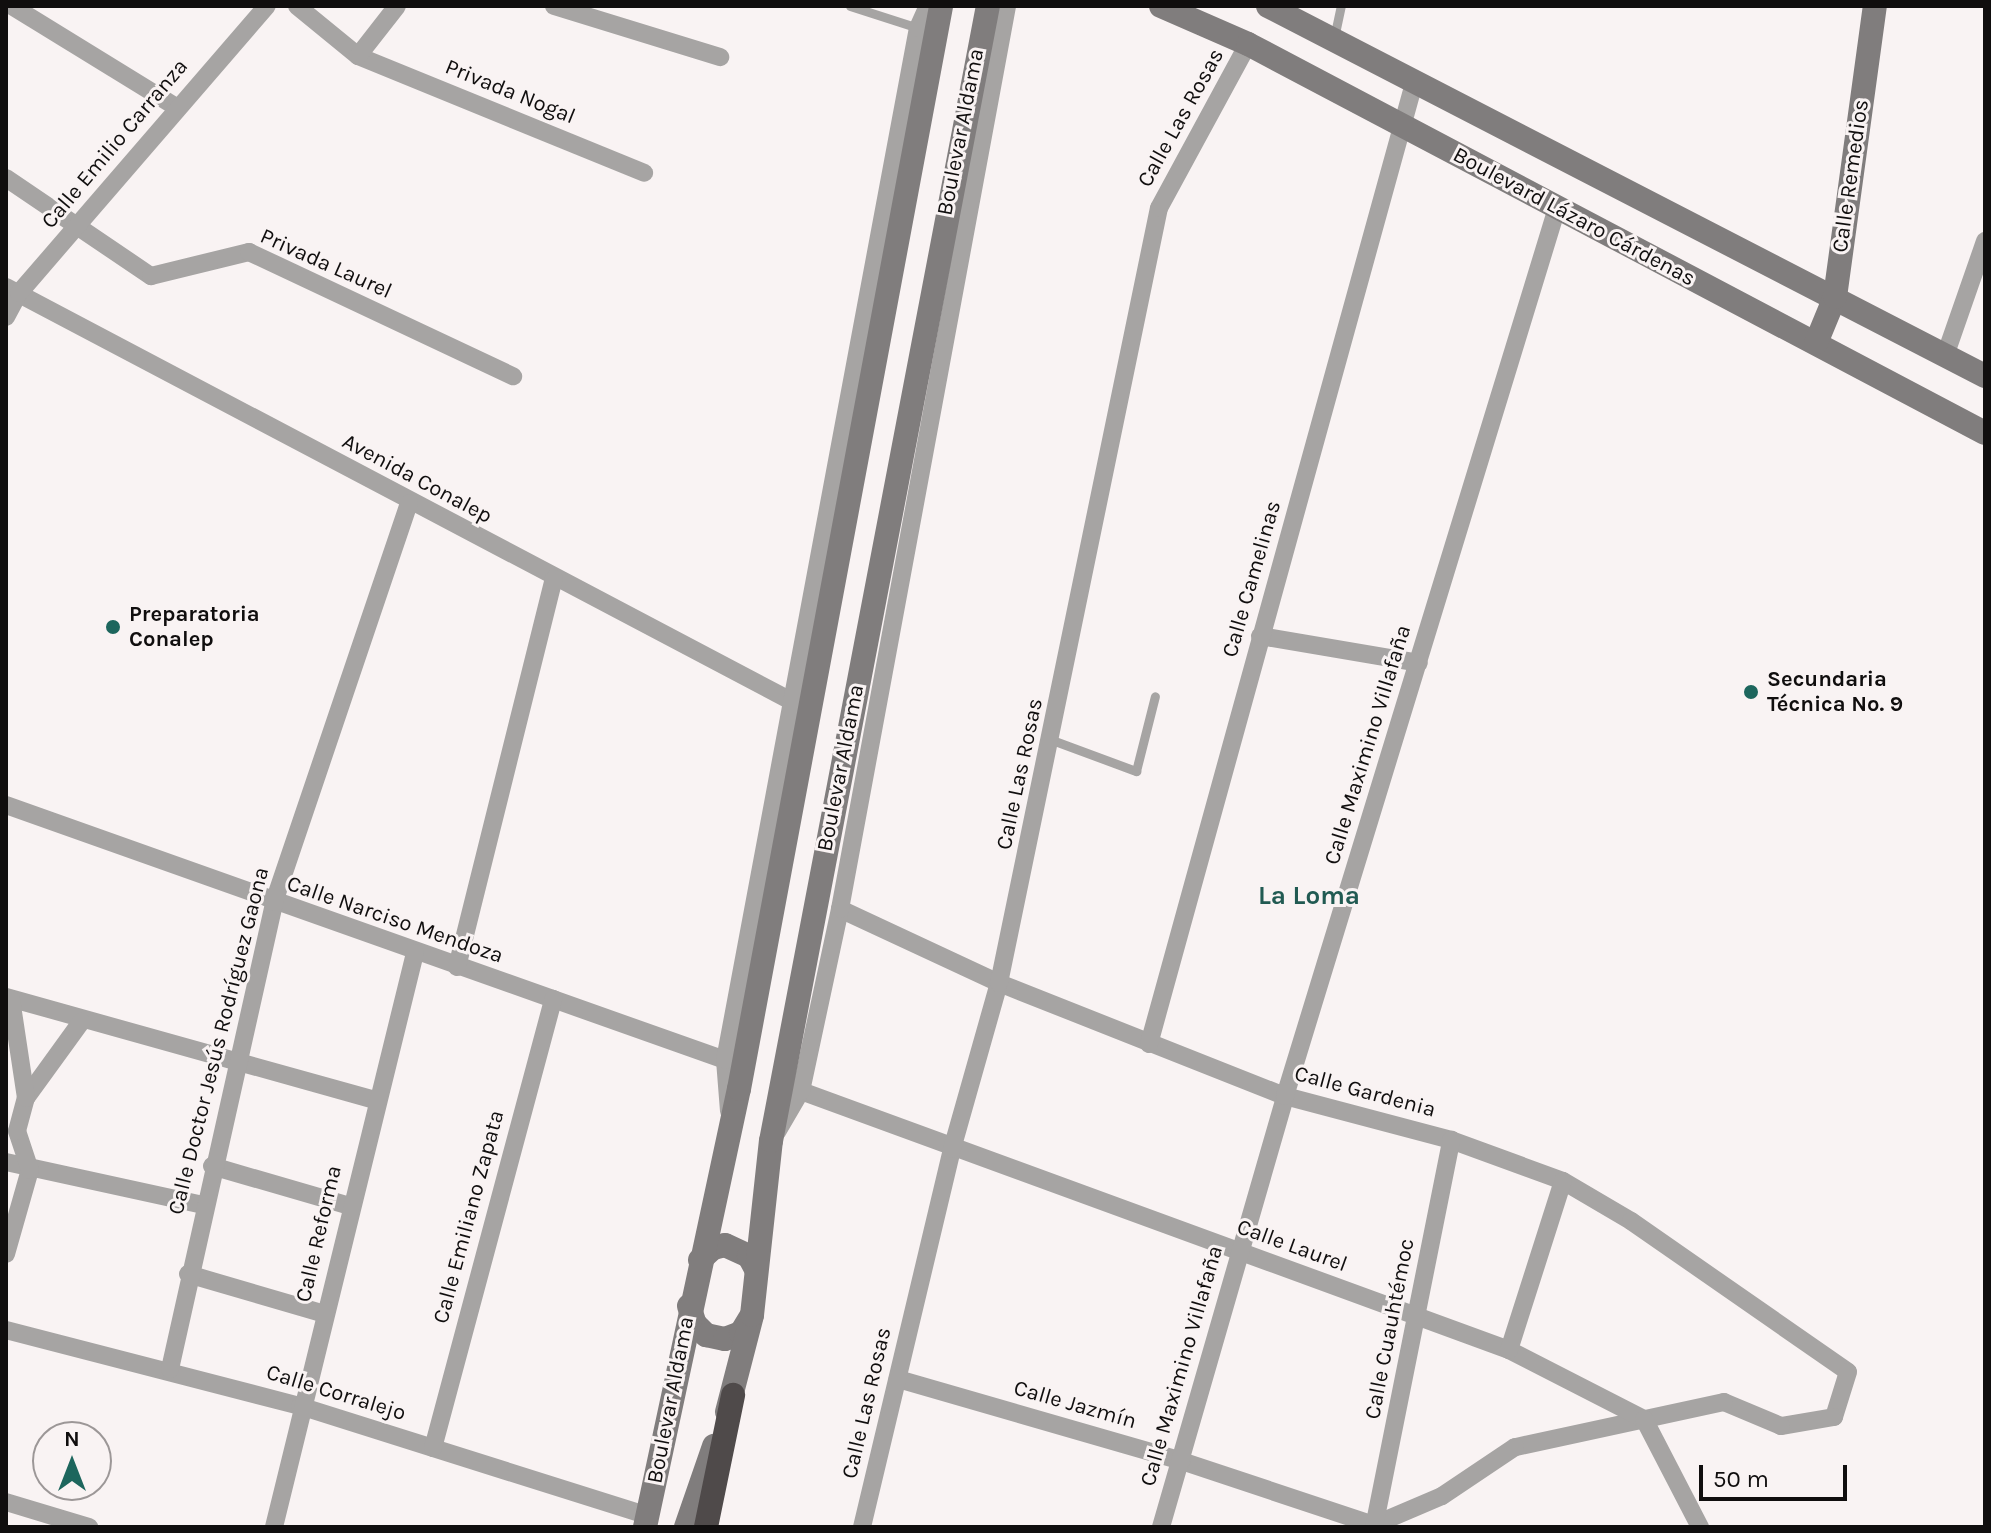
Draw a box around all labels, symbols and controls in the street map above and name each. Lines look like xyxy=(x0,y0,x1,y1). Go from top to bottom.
street label: Calle Las Rosas xyxy=(1132,44,1230,192)
street label: Boulevar Aldama xyxy=(932,46,990,218)
street label: Calle Emilio Carranza xyxy=(36,54,194,234)
street label: Privada Nogal xyxy=(441,54,579,130)
street label: Calle Remedios xyxy=(1827,98,1875,254)
street label: Boulevard Lázaro Cárdenas xyxy=(1448,142,1700,292)
street label: Privada Laurel xyxy=(256,223,396,305)
street label: Avenida Conalep xyxy=(338,428,496,530)
street label: Calle Camelinas xyxy=(1217,498,1287,660)
place label: Preparatoria Conalep xyxy=(129,601,260,652)
marker: Preparatoria Conalep xyxy=(104,618,122,636)
street label: Calle Maximino Villafaña xyxy=(1319,622,1417,868)
place label: Secundaria Técnica No. 9 xyxy=(1767,666,1903,718)
street label: Boulevar Aldama xyxy=(812,682,870,854)
marker: Secundaria Técnica No. 9 xyxy=(1742,683,1760,701)
street label: Calle Las Rosas xyxy=(991,696,1049,852)
street label: Calle Doctor Jesús Rodríguez Gaona xyxy=(163,865,275,1217)
street label: Calle Narciso Mendoza xyxy=(283,871,507,969)
district label: La Loma xyxy=(1258,880,1360,912)
street label: Calle Gardenia xyxy=(1292,1060,1438,1124)
street label: Calle Emiliano Zapata xyxy=(428,1107,510,1327)
street label: Calle Reforma xyxy=(290,1163,348,1305)
street label: Calle Laurel xyxy=(1233,1214,1351,1278)
street label: Calle Cuauhtémoc xyxy=(1360,1236,1420,1422)
street label: Calle Maximino Villafaña xyxy=(1135,1243,1229,1489)
street label: Boulevar Aldama xyxy=(642,1314,700,1486)
street label: Calle Las Rosas xyxy=(837,1325,897,1481)
street label: Calle Corralejo xyxy=(263,1359,409,1427)
street label: Calle Jazmín xyxy=(1011,1375,1139,1435)
north arrow xyxy=(32,1421,112,1501)
text: N xyxy=(64,1426,80,1452)
scale bar xyxy=(1703,1449,1851,1499)
text: 50 m xyxy=(1713,1465,1769,1493)

